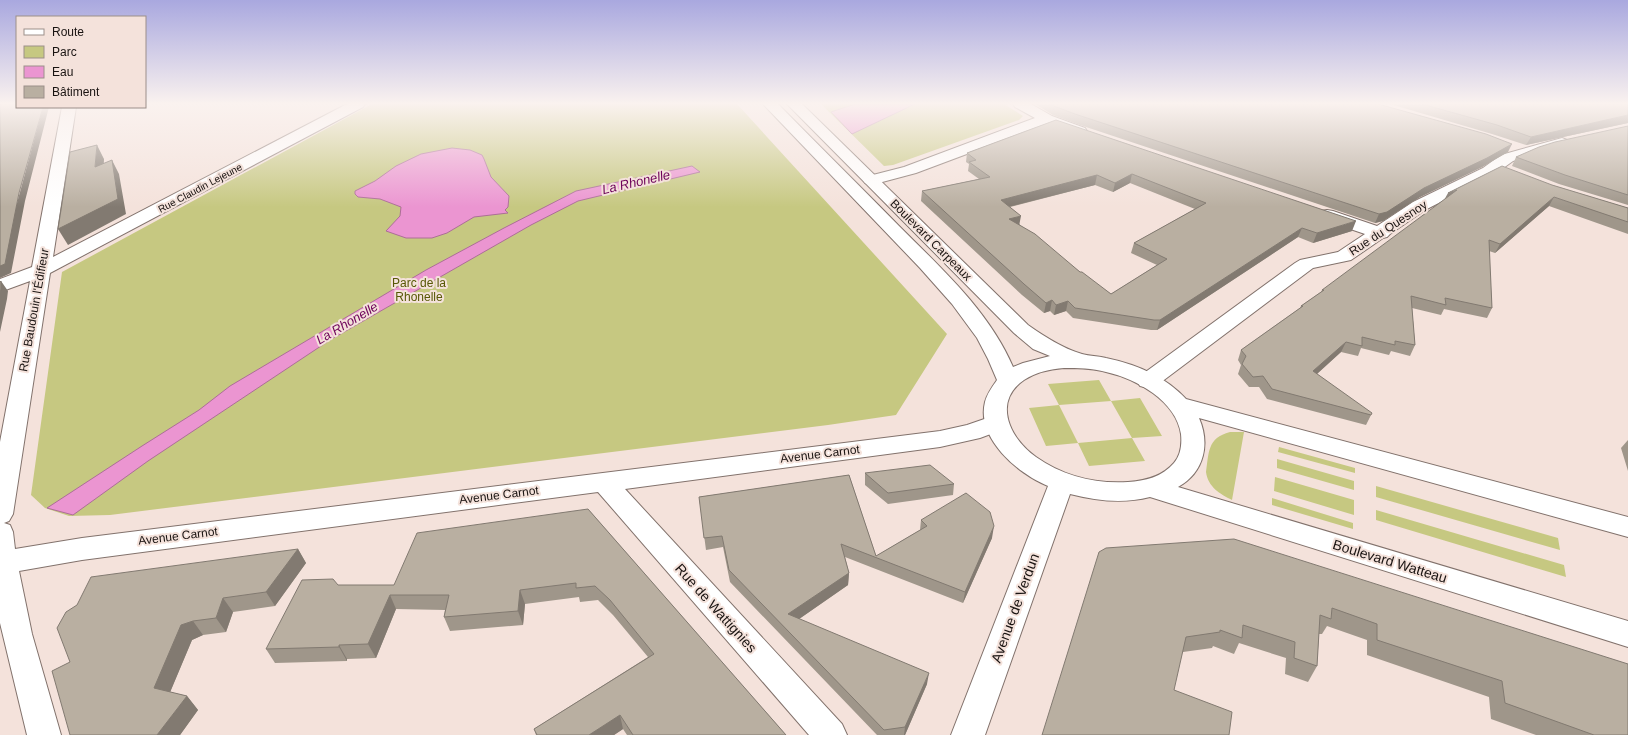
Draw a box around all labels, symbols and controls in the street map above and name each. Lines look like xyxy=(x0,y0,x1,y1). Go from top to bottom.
legend xyxy=(16,16,146,108)
text: Route xyxy=(52,25,84,39)
text: Parc xyxy=(52,45,77,59)
text: Eau xyxy=(52,65,73,79)
text: Bâtiment xyxy=(52,85,100,99)
street label: Rue Claudin Lejeune xyxy=(156,161,244,215)
water label: La Rhonelle xyxy=(601,167,671,197)
street label: Boulevard Carpeaux xyxy=(887,196,975,284)
street label: Rue du Quesnoy xyxy=(1346,198,1430,258)
street label: Rue Baudouin l'Édifieur xyxy=(15,247,52,373)
park label: Parc de la Rhonelle xyxy=(392,276,446,304)
water label: La Rhonelle xyxy=(313,299,381,347)
street label: Avenue Carnot xyxy=(780,442,861,466)
street label: Avenue Carnot xyxy=(459,483,540,507)
street label: Avenue Carnot xyxy=(138,524,219,548)
street label: Boulevard Watteau xyxy=(1331,536,1449,586)
street label: Avenue de Verdun xyxy=(988,551,1042,665)
street label: Rue de Wattignies xyxy=(672,560,760,656)

